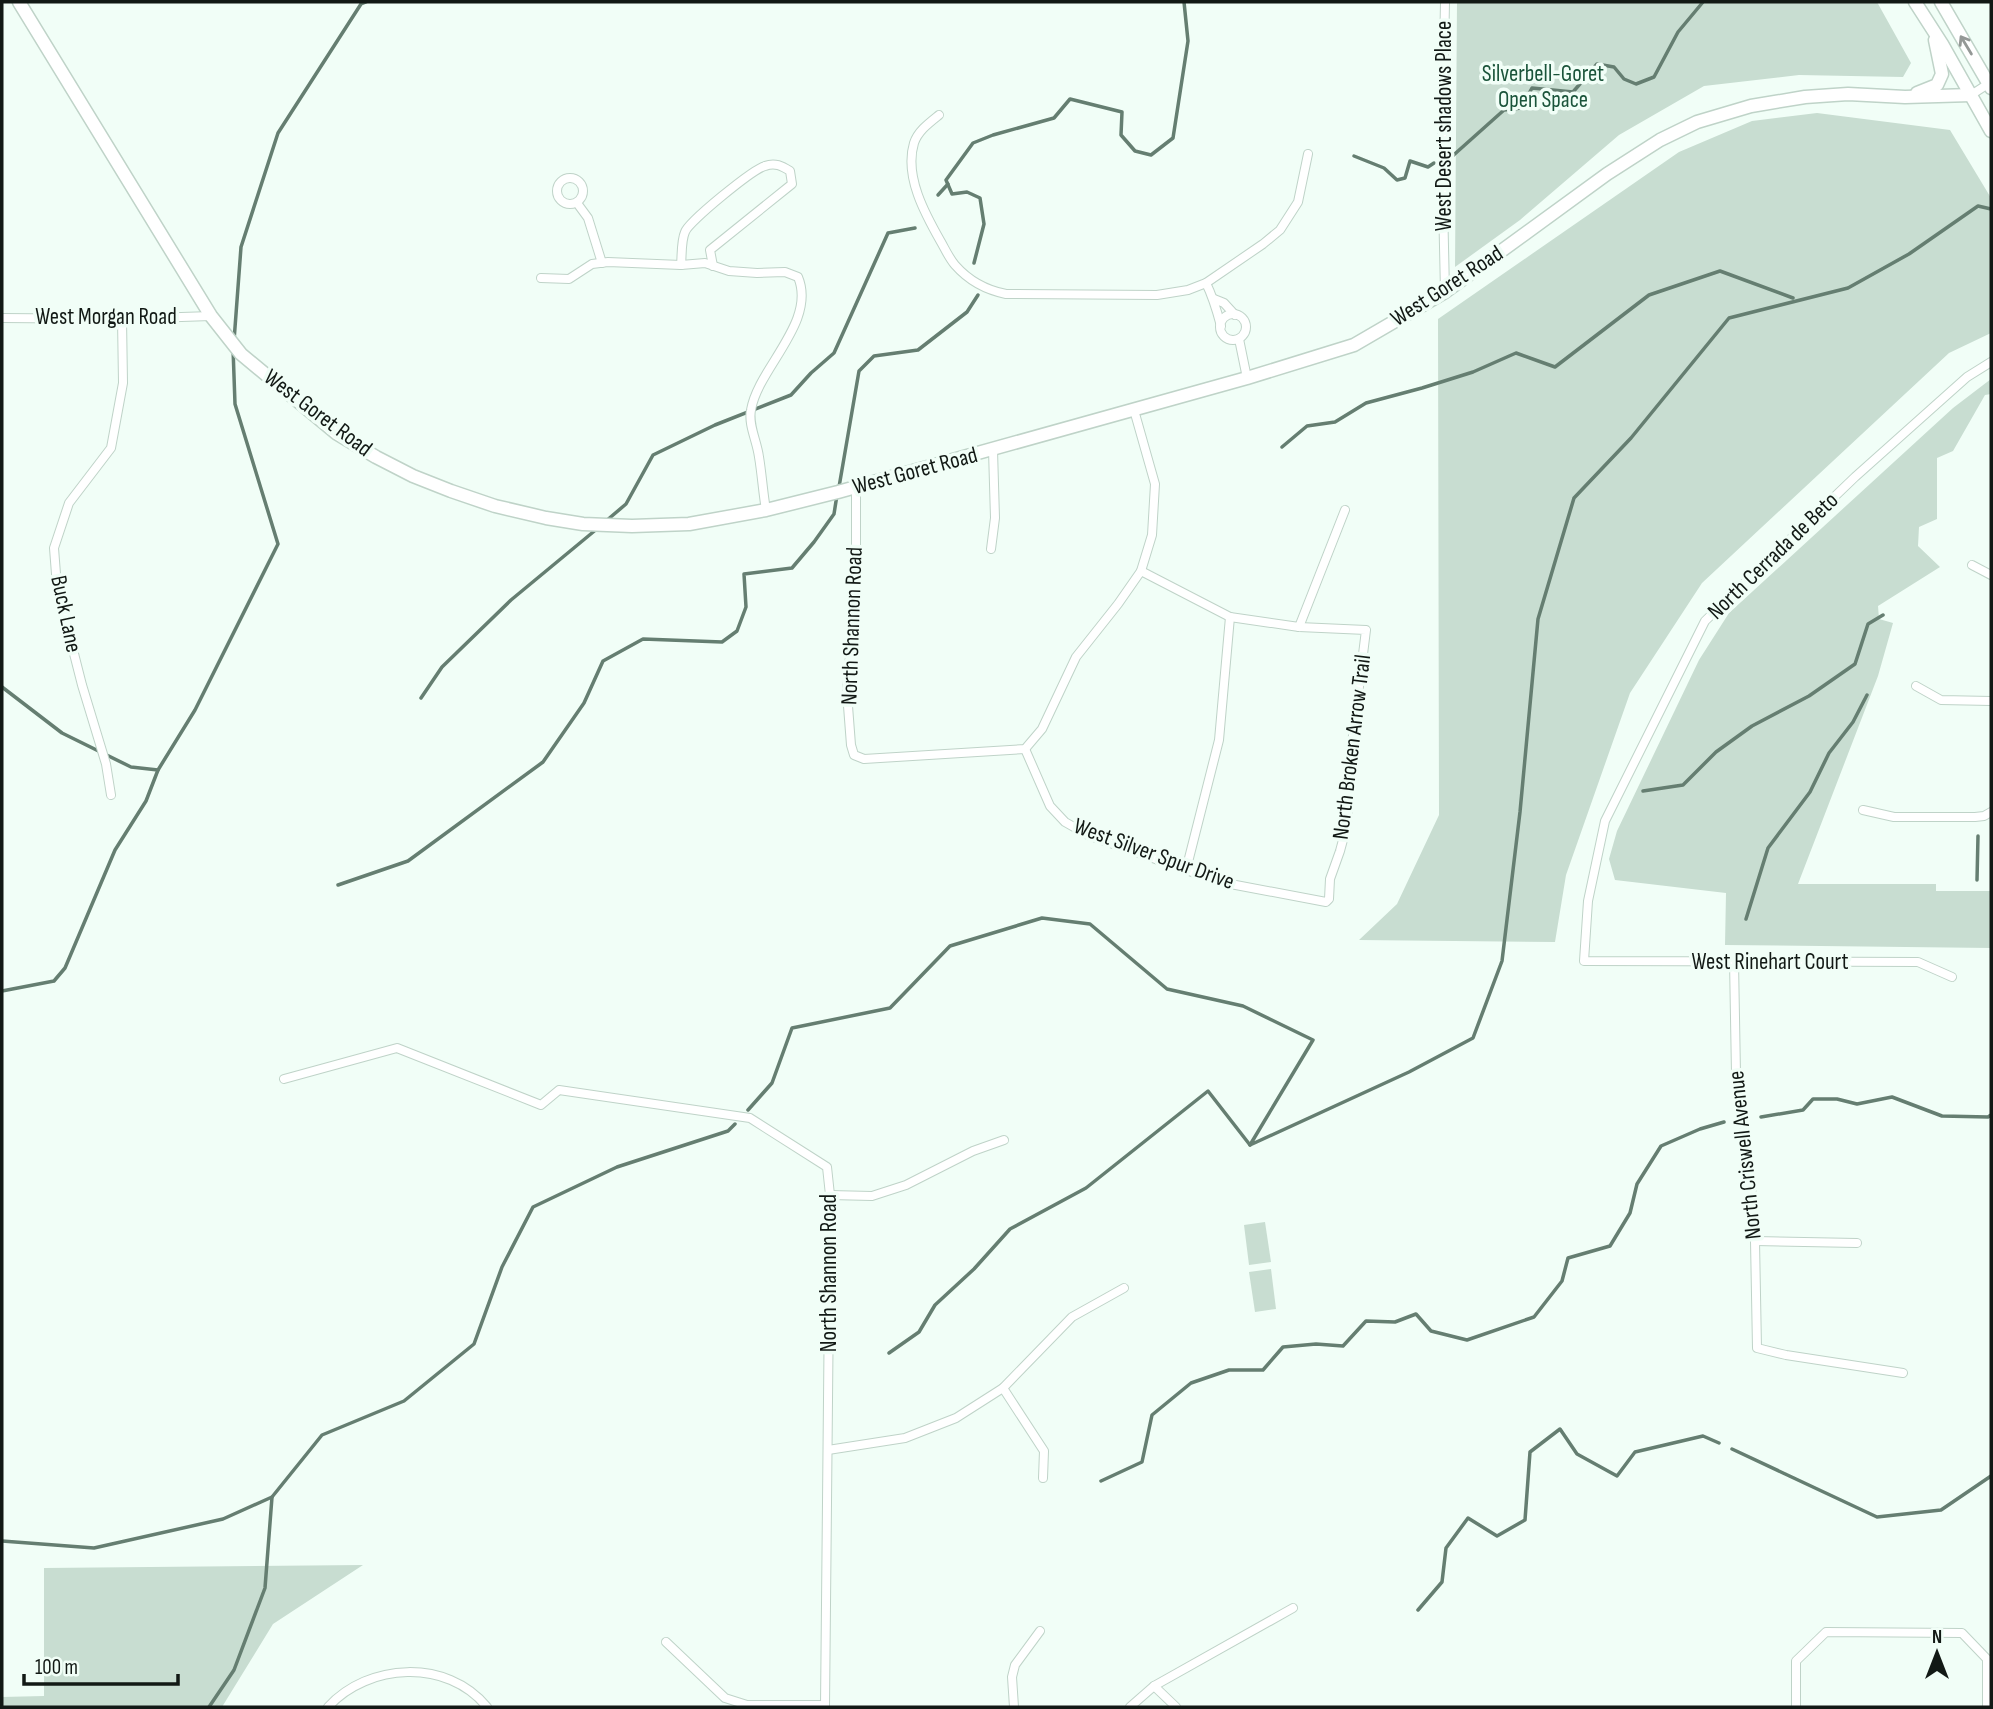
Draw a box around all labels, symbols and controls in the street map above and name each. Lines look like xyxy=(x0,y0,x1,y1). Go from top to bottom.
street label: West Desert shadows Place xyxy=(1430,21,1458,231)
one-way arrow xyxy=(1959,35,1973,55)
park label: Silverbell-Goret Open Space xyxy=(1482,60,1604,114)
street label: West Goret Road xyxy=(1386,239,1508,333)
street label: West Morgan Road xyxy=(35,303,177,331)
street label: West Goret Road xyxy=(258,363,378,463)
street label: West Goret Road xyxy=(849,441,981,501)
street label: North Cerrada de Beto xyxy=(1702,487,1844,625)
street label: North Shannon Road xyxy=(835,546,869,706)
street label: Buck Lane xyxy=(44,573,88,655)
street label: North Broken Arrow Trail xyxy=(1327,653,1377,841)
street label: West Silver Spur Drive xyxy=(1070,812,1238,896)
street label: West Rinehart Court xyxy=(1692,948,1849,976)
street label: North Criswell Avenue xyxy=(1722,1069,1768,1241)
street label: North Shannon Road xyxy=(815,1194,843,1352)
north arrow xyxy=(1902,1618,1972,1688)
text: N xyxy=(1932,1626,1942,1649)
scale bar xyxy=(24,1642,178,1686)
text: 100 m xyxy=(35,1655,78,1680)

